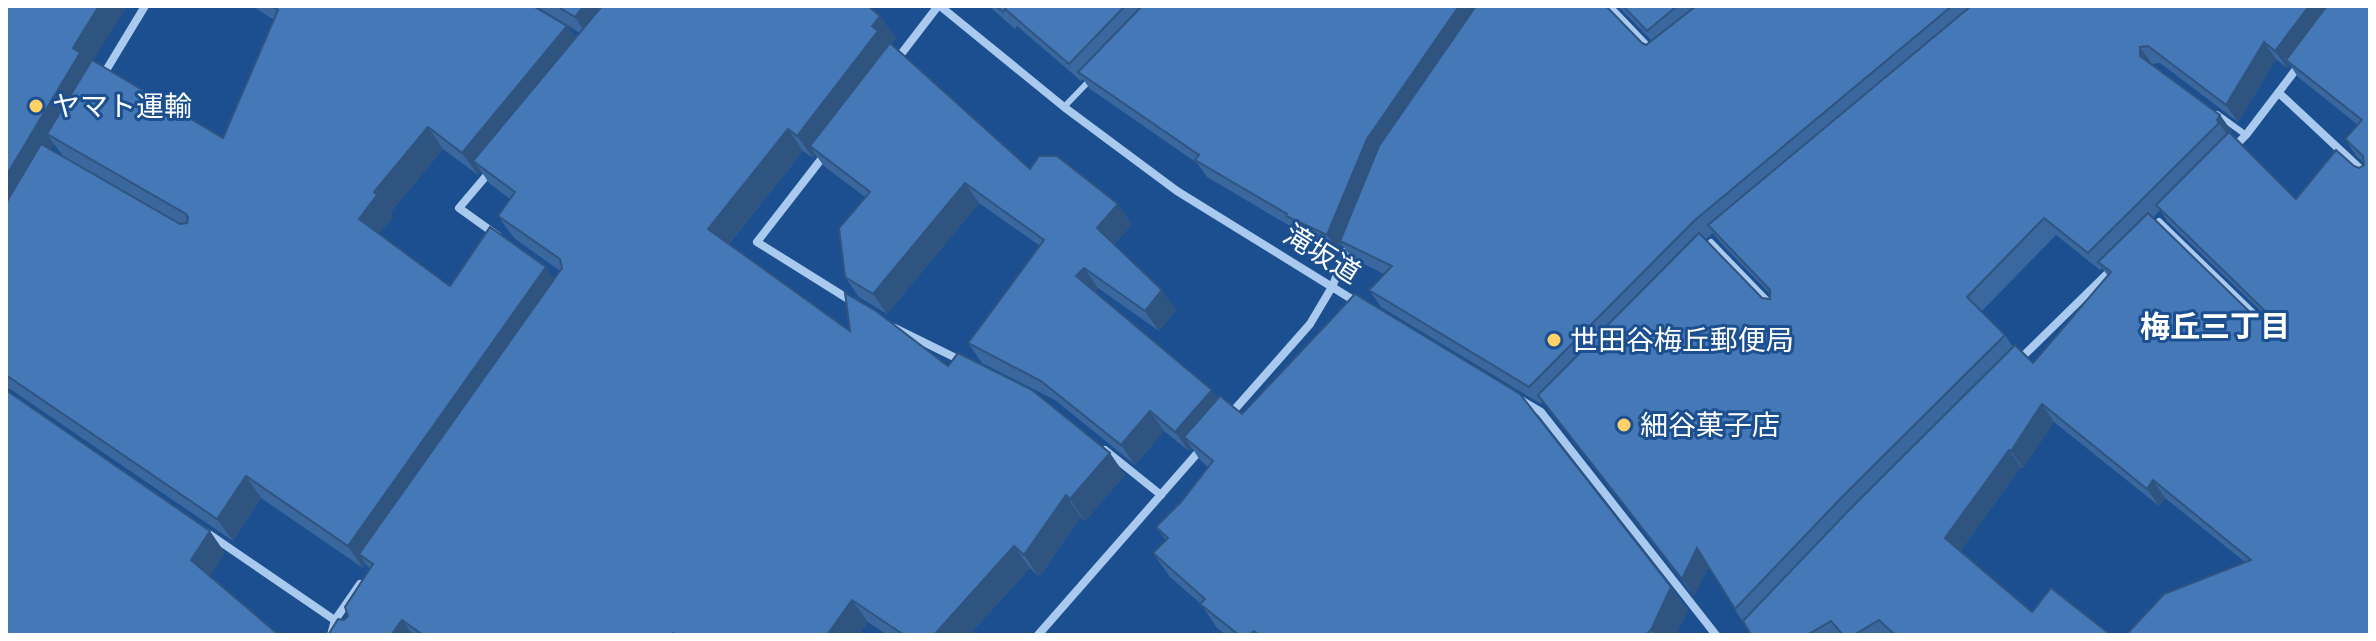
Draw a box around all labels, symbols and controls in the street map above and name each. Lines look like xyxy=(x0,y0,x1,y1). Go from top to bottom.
place label: ヤマト運輸 xyxy=(52,90,192,123)
marker: ヤマト運輸 xyxy=(27,97,45,115)
street label: 滝坂道 xyxy=(1278,218,1366,290)
district label: 梅丘三丁目 xyxy=(2140,309,2290,345)
place label: 世田谷梅丘郵便局 xyxy=(1570,324,1794,357)
marker: 世田谷梅丘郵便局 xyxy=(1545,331,1563,349)
place label: 細谷菓子店 xyxy=(1640,409,1780,442)
marker: 細谷菓子店 xyxy=(1615,416,1633,434)

